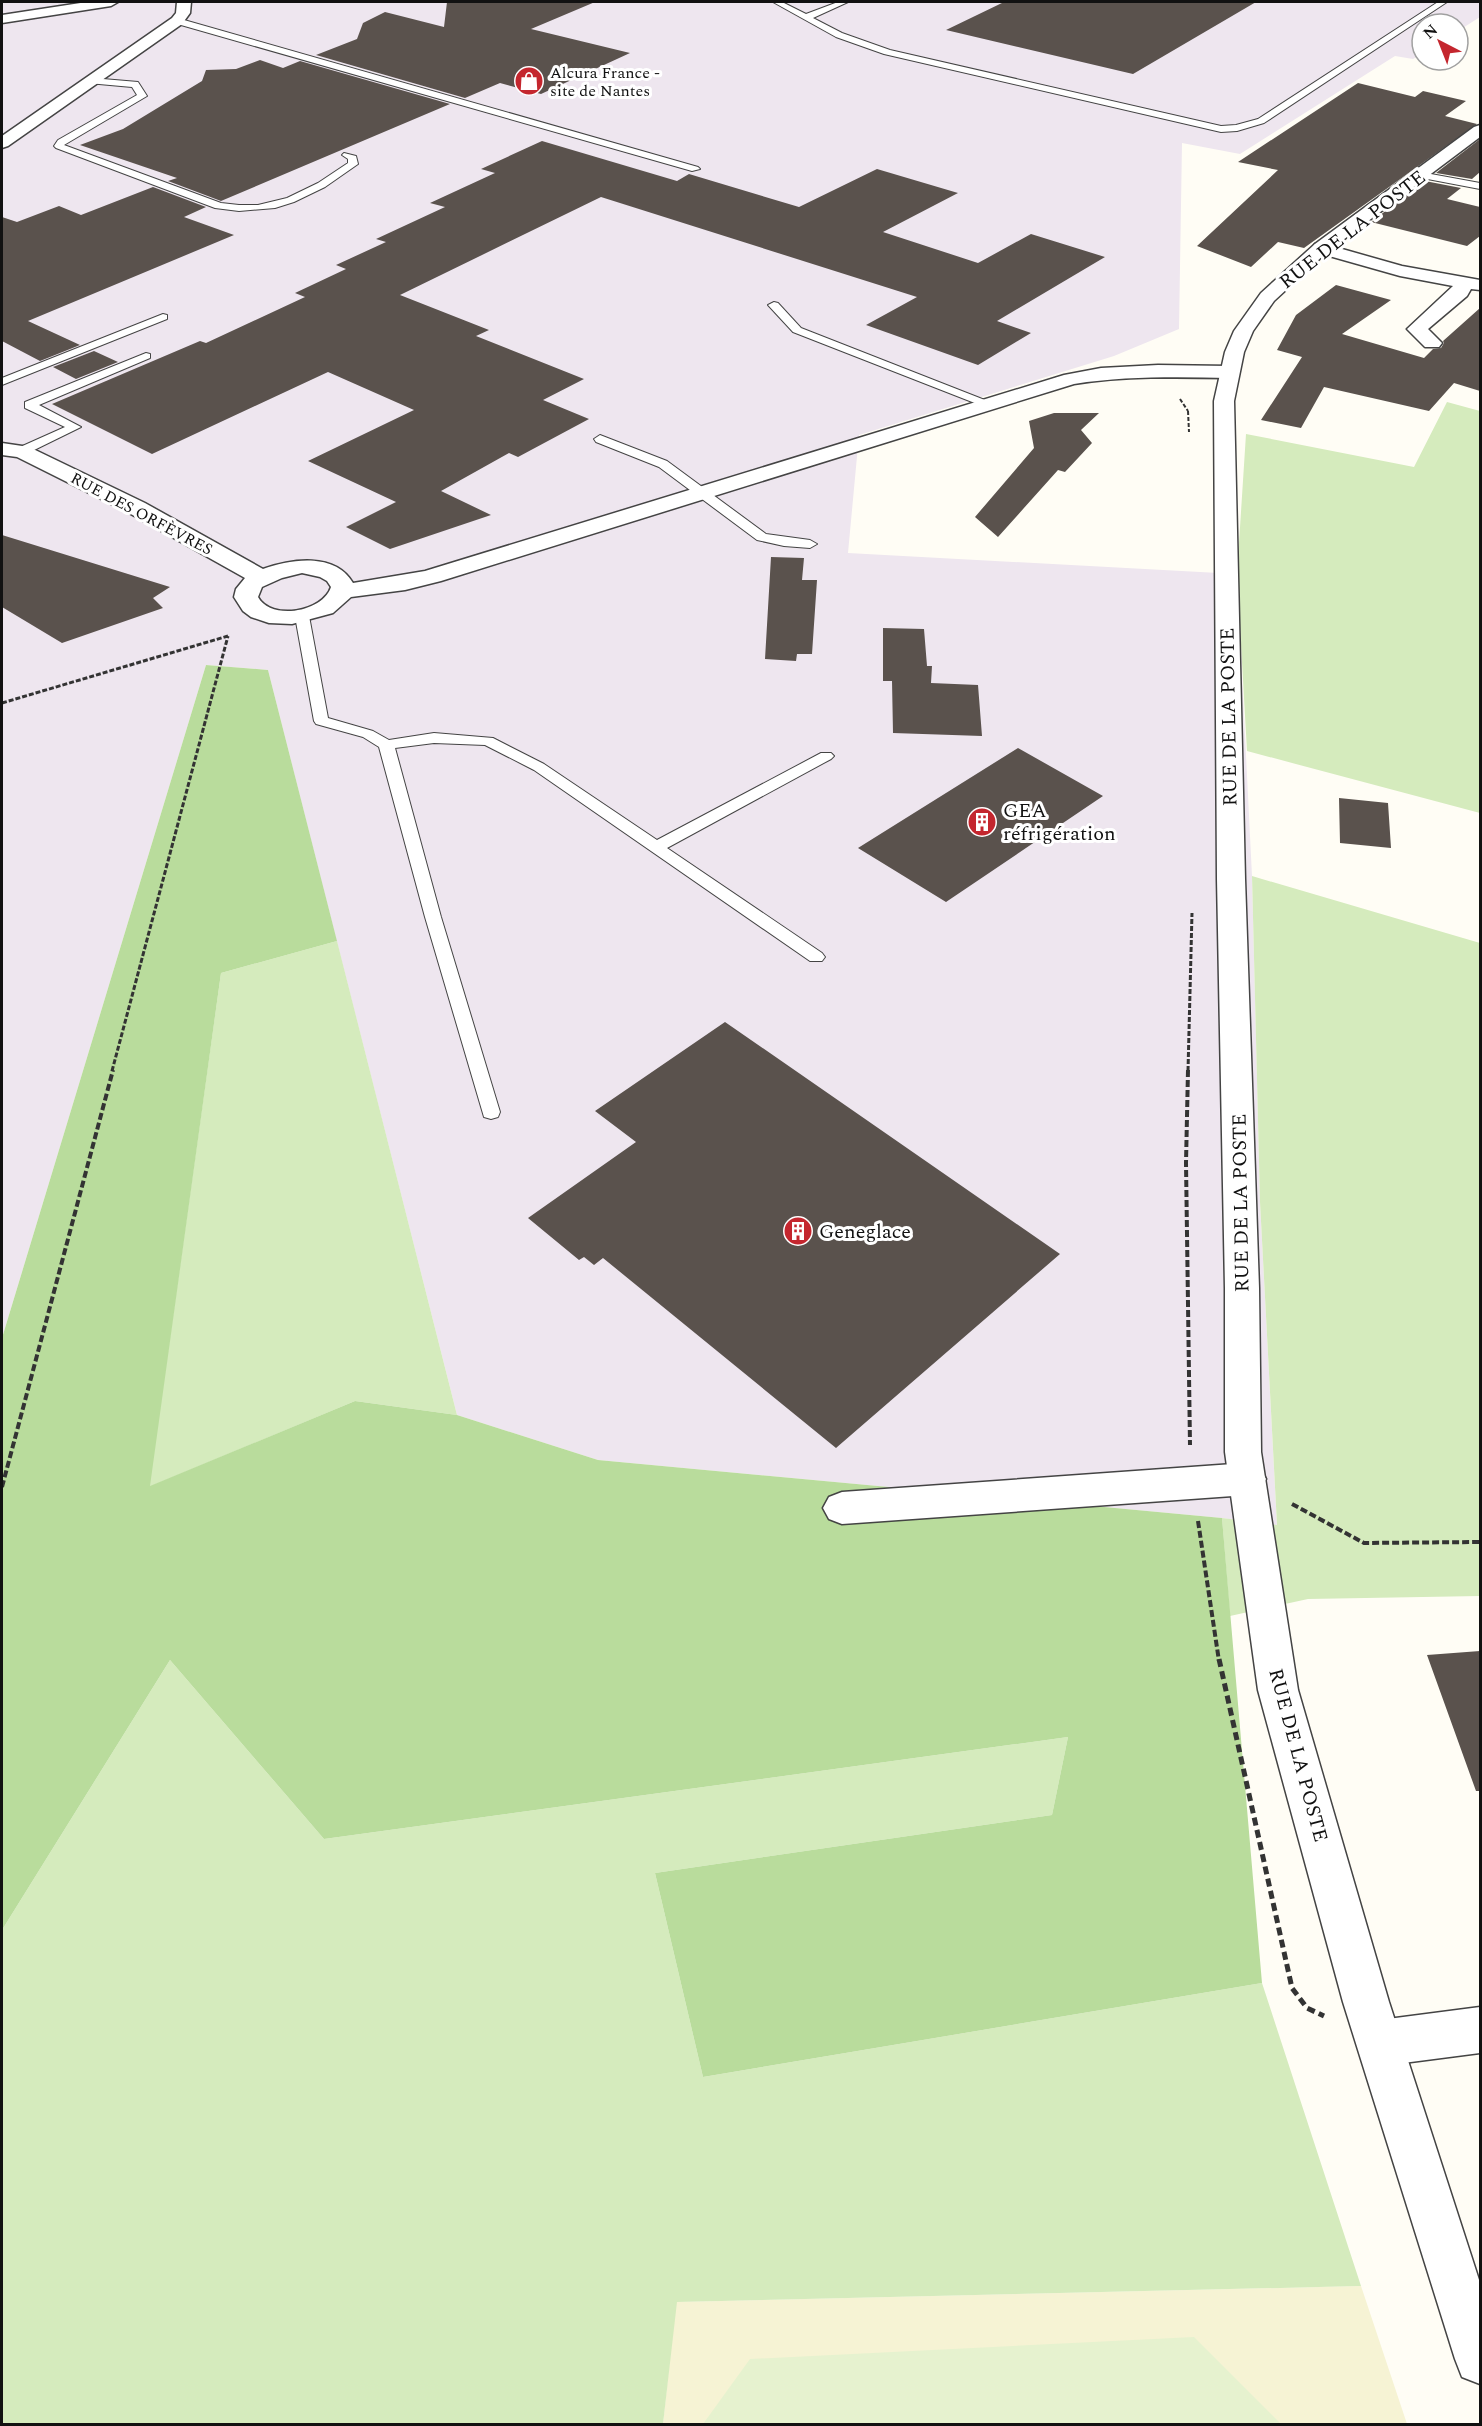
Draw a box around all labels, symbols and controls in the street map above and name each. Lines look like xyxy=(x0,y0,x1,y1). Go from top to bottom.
north arrow xyxy=(1410,12,1470,72)
text: N xyxy=(1418,18,1444,45)
place label: Alcura France - site de Nantes xyxy=(550,61,660,103)
shop icon: Alcura France - site de Nantes xyxy=(513,65,545,97)
street label: RUE DE LA POSTE xyxy=(1273,163,1432,297)
street label: RUE DES ORFÈVRES xyxy=(66,466,217,562)
street label: RUE DE LA POSTE xyxy=(1212,627,1246,807)
place label: GEA réfrigération xyxy=(1003,796,1116,849)
building icon: GEA réfrigération xyxy=(966,806,998,838)
street label: RUE DE LA POSTE xyxy=(1224,1113,1258,1293)
building icon: Geneglace xyxy=(782,1215,814,1247)
place label: Geneglace xyxy=(819,1217,911,1247)
street label: RUE DE LA POSTE xyxy=(1260,1665,1336,1846)

